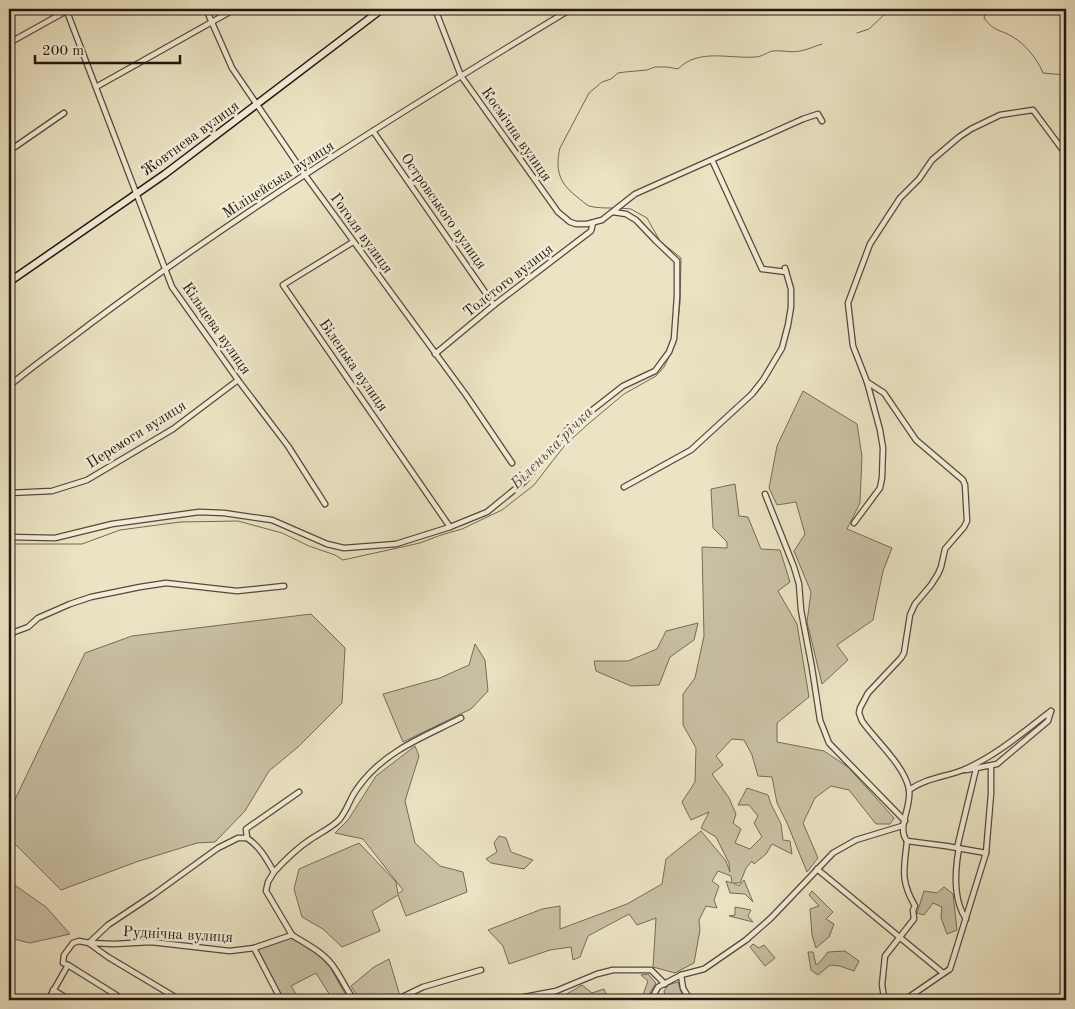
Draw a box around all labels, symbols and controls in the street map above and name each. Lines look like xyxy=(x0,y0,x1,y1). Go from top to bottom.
scale bar xyxy=(35,32,180,64)
text: 200 m xyxy=(42,44,84,59)
street label: Космічна вулиця xyxy=(478,85,554,185)
street label: Жовтнева вулиця xyxy=(139,99,243,180)
street label: Міліцейська вулиця xyxy=(221,139,337,222)
street label: Островського вулиця xyxy=(397,151,488,273)
street label: Гоголя вулиця xyxy=(327,191,395,277)
street label: Толстого вулиця xyxy=(461,242,557,321)
street label: Кільцева вулиця xyxy=(178,280,253,378)
street label: Біленька вулиця xyxy=(315,317,390,415)
street label: Перемоги вулиця xyxy=(84,399,189,472)
water label: Біленька річка xyxy=(508,404,597,493)
street label: Руднічна вулиця xyxy=(122,925,234,946)

